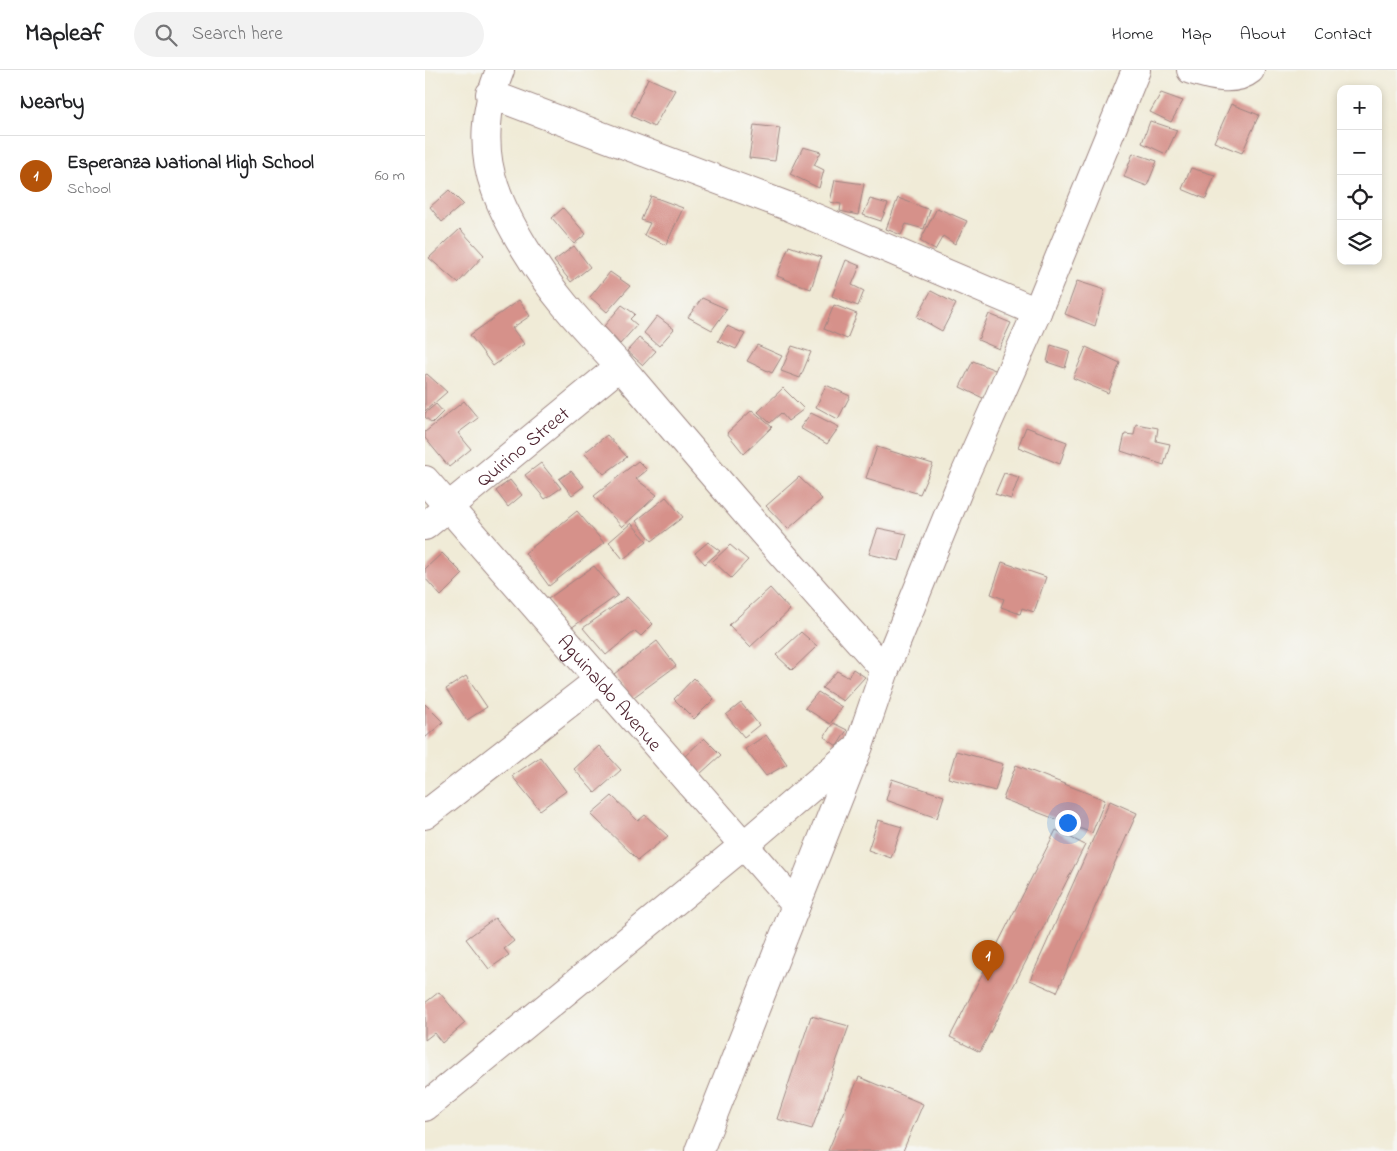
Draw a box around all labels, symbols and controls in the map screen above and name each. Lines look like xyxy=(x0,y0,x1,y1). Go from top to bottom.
search box xyxy=(134,12,484,57)
text: Mapleaf xyxy=(25,17,104,52)
icon: search xyxy=(152,21,180,49)
text: Search here xyxy=(192,21,283,48)
text: Home xyxy=(1112,22,1153,48)
text: Map xyxy=(1181,22,1212,48)
text: About xyxy=(1240,22,1286,48)
text: Contact xyxy=(1314,22,1372,48)
map controls xyxy=(1337,85,1382,265)
button: + xyxy=(1337,85,1382,130)
text: Nearby xyxy=(20,88,84,118)
button: − xyxy=(1337,130,1382,175)
text: Esperanza National High School xyxy=(67,150,314,177)
text: 1 xyxy=(33,164,39,188)
text: 60 m xyxy=(375,164,405,188)
button: locate xyxy=(1337,175,1382,220)
text: School xyxy=(67,177,111,201)
button: layers xyxy=(1337,220,1382,265)
street label: Quirino Street xyxy=(471,401,577,495)
street label: Aguinaldo Avenue xyxy=(549,629,668,759)
your location xyxy=(1055,810,1081,836)
pin: 1 xyxy=(972,940,1004,981)

